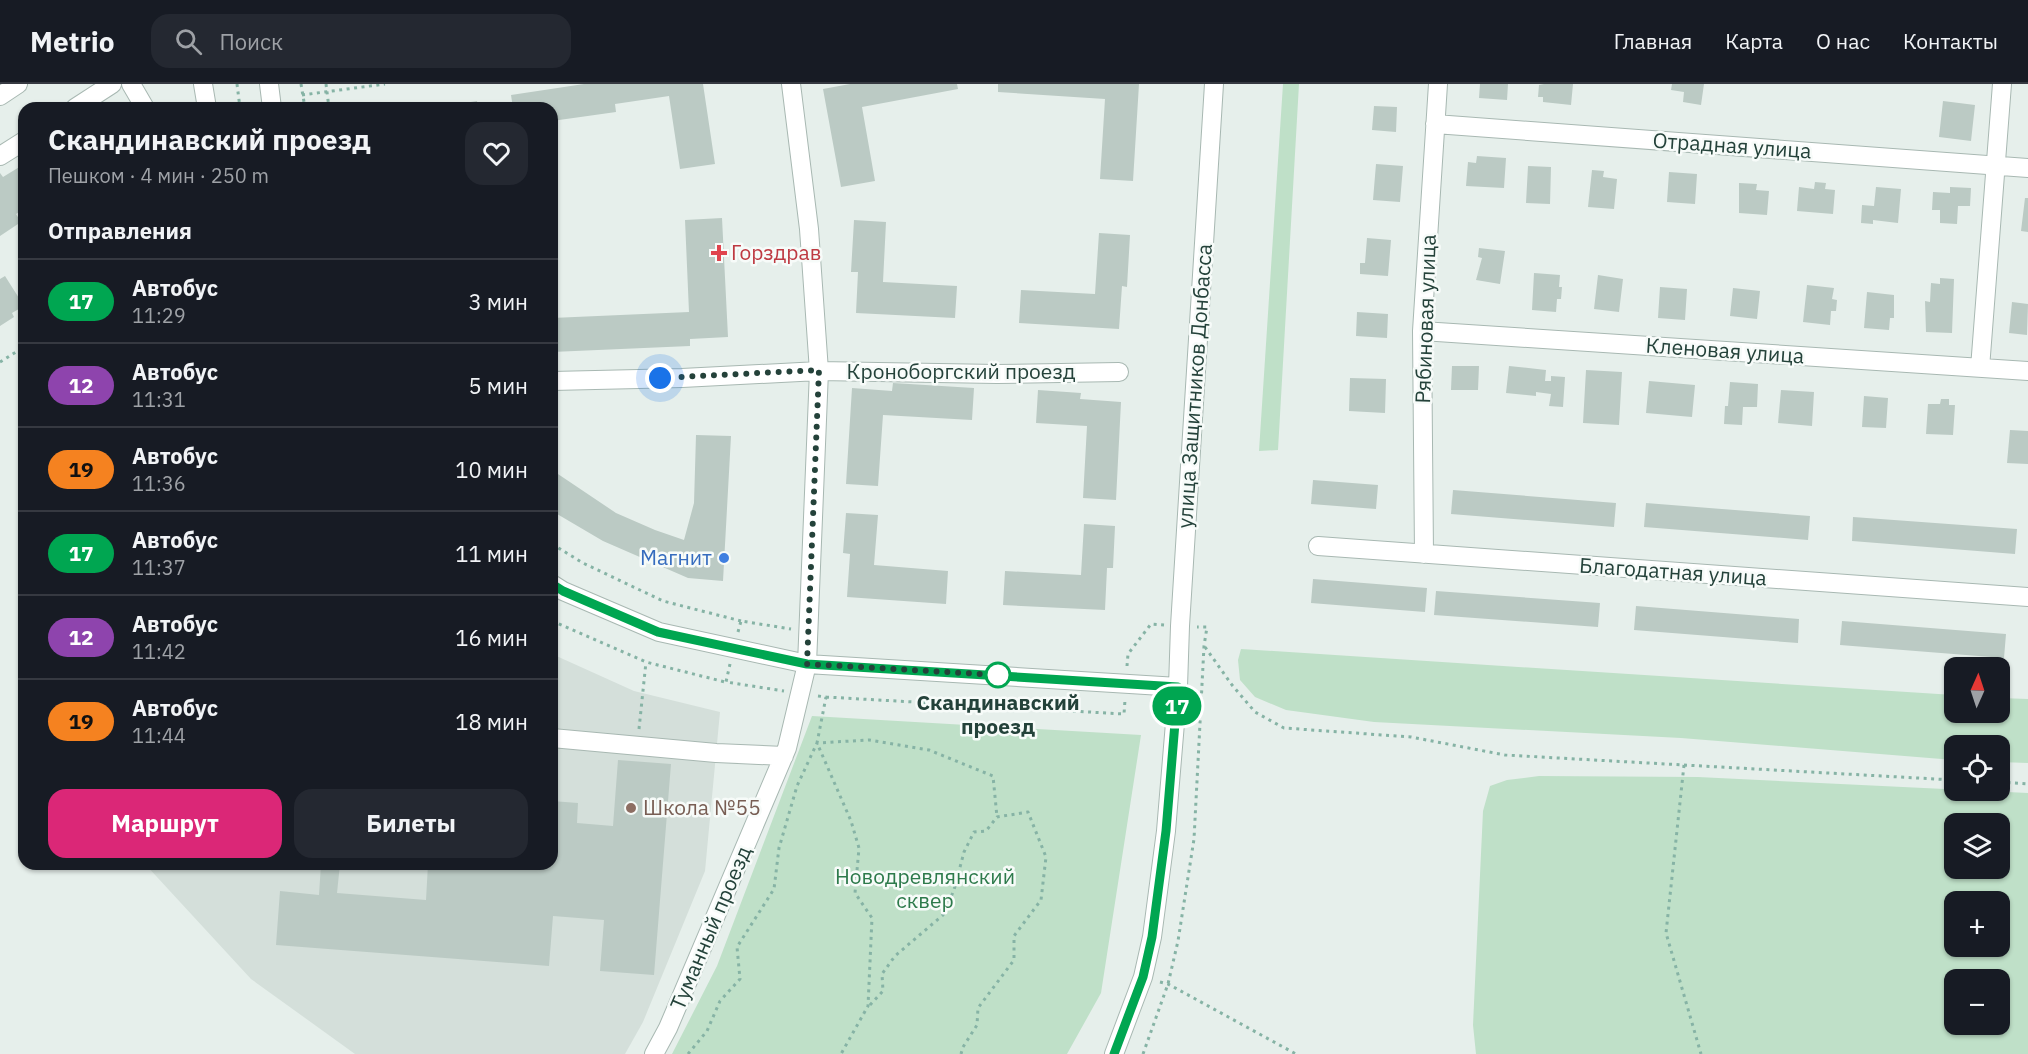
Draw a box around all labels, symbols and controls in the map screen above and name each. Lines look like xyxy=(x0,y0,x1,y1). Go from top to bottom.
search box xyxy=(151,14,571,68)
text: Metrio xyxy=(30,23,115,60)
icon: search xyxy=(172,25,205,58)
text: Поиск xyxy=(220,27,283,56)
text: Главная xyxy=(1614,27,1692,55)
text: Карта xyxy=(1725,27,1783,55)
text: О нас xyxy=(1816,27,1870,55)
text: Контакты xyxy=(1903,27,1998,55)
text: Скандинавский проезд xyxy=(48,121,371,158)
button: heart xyxy=(465,122,528,185)
street label: Отрадная улица xyxy=(1652,125,1812,165)
text: Пешком · 4 мин · 250 m xyxy=(48,162,269,189)
text: Отправления xyxy=(48,216,192,245)
street label: Рябиновая улица xyxy=(1408,234,1442,404)
place label: Горздрав xyxy=(731,238,821,266)
street label: улица Защитников Донбасса xyxy=(1170,243,1218,529)
marker: Горздрав xyxy=(712,246,726,260)
text: Автобус xyxy=(132,273,218,302)
text: 17 xyxy=(68,287,94,315)
text: 3 мин xyxy=(468,287,528,316)
text: 11:29 xyxy=(132,302,186,329)
street label: Кленовая улица xyxy=(1645,331,1805,370)
text: Автобус xyxy=(132,357,218,386)
street label: Кроноборгский проезд xyxy=(847,357,1075,385)
your location xyxy=(645,363,675,393)
text: 12 xyxy=(68,371,94,399)
text: 5 мин xyxy=(468,371,528,400)
text: 11:31 xyxy=(132,386,186,413)
text: Автобус xyxy=(132,441,218,470)
text: 19 xyxy=(68,455,94,483)
text: 10 мин xyxy=(455,455,528,484)
text: 11:36 xyxy=(132,470,186,497)
text: Автобус xyxy=(132,525,218,554)
text: 17 xyxy=(68,539,94,567)
text: 11 мин xyxy=(455,539,528,568)
place label: Магнит xyxy=(640,543,712,571)
street label: Благодатная улица xyxy=(1578,550,1768,592)
marker: Магнит xyxy=(717,551,731,565)
text: 11:37 xyxy=(132,554,186,581)
text: Автобус xyxy=(132,609,218,638)
text: 12 xyxy=(68,623,94,651)
text: 16 мин xyxy=(455,623,528,652)
text: 11:42 xyxy=(132,638,186,665)
north arrow xyxy=(1944,657,2010,723)
map controls xyxy=(1944,657,2010,1035)
marker: Скандинавский проезд xyxy=(985,662,1011,688)
line badge: 17 xyxy=(1150,686,1204,726)
place label: Скандинавский проезд xyxy=(916,688,1080,740)
text: 17 xyxy=(1164,692,1190,720)
text: Автобус xyxy=(132,693,218,722)
text: 19 xyxy=(68,707,94,735)
text: 18 мин xyxy=(455,707,528,736)
text: 11:44 xyxy=(132,722,186,749)
button: locate xyxy=(1944,735,2010,801)
button: Маршрут xyxy=(48,789,282,858)
button: Билеты xyxy=(294,789,528,858)
place label: Школа №55 xyxy=(643,793,761,821)
marker: Школа №55 xyxy=(624,801,638,815)
button: layers xyxy=(1944,813,2010,879)
street label: Туманный проезд xyxy=(663,841,757,1014)
park label: Новодревлянский сквер xyxy=(835,862,1015,914)
button: + xyxy=(1944,891,2010,957)
button: − xyxy=(1944,969,2010,1035)

